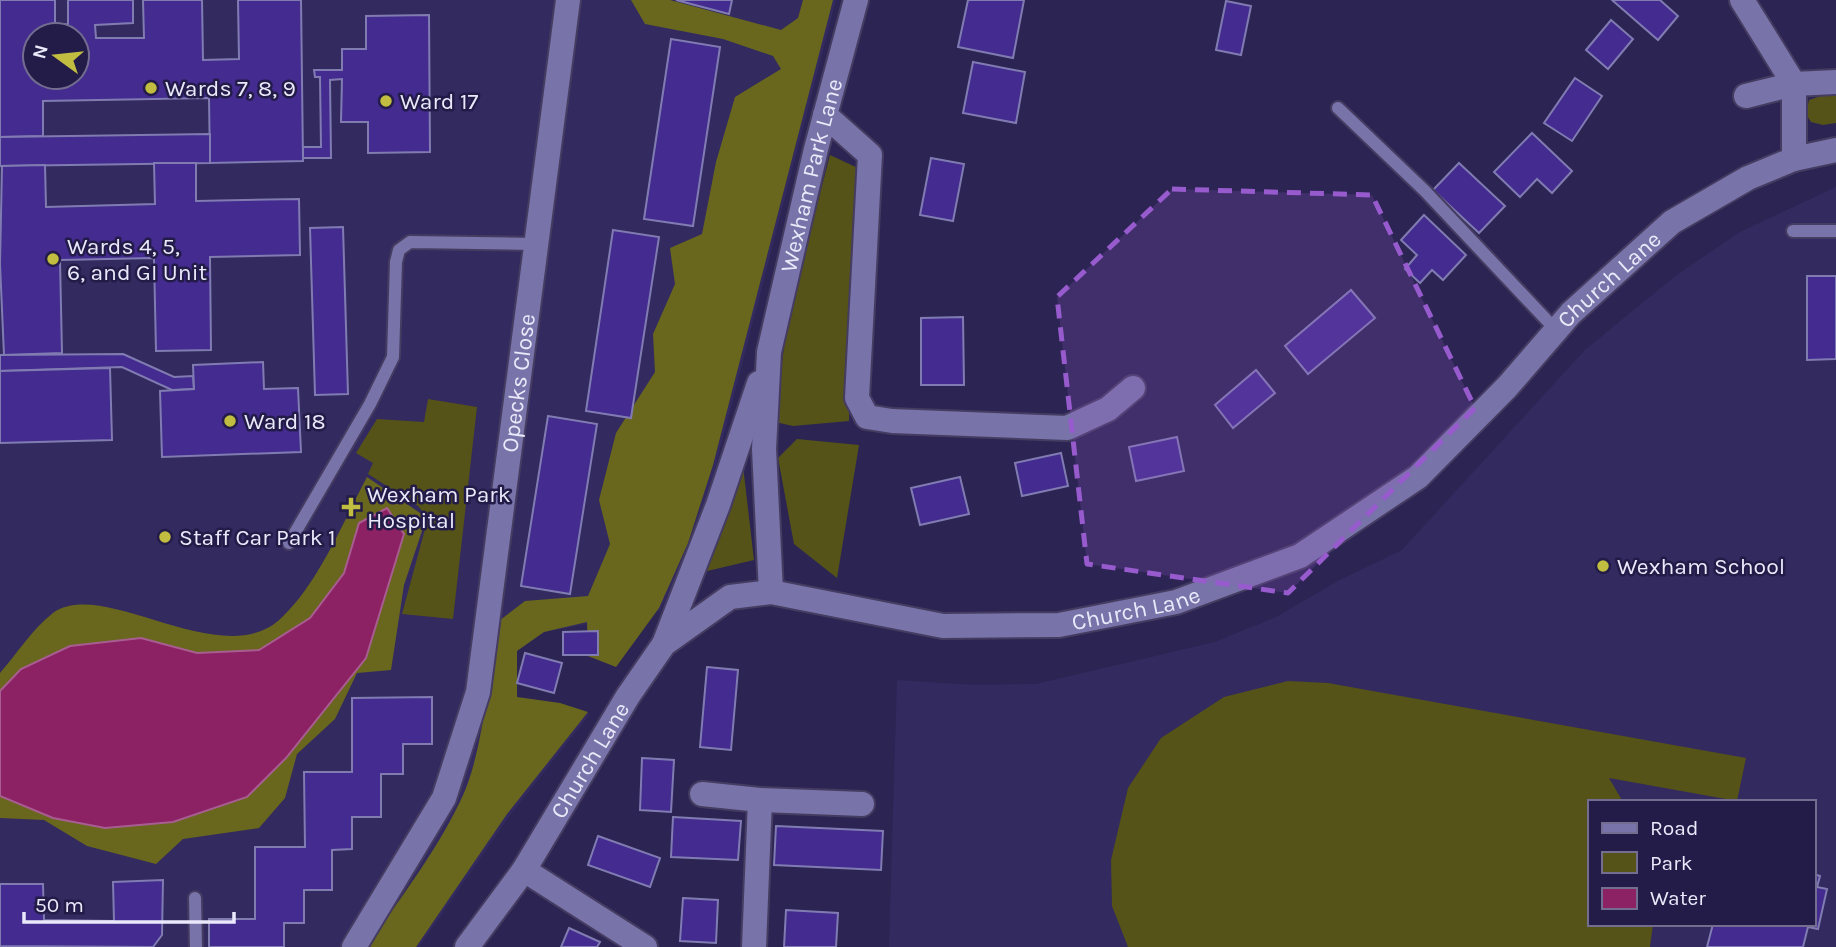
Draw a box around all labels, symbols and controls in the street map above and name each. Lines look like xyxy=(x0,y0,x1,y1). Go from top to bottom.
north arrow xyxy=(21,21,91,91)
text: N xyxy=(28,42,53,61)
place label: Wards 7, 8, 9 xyxy=(165,75,296,102)
street label: Wexham Park Lane xyxy=(774,76,848,275)
marker: Wards 7, 8, 9 xyxy=(143,80,159,96)
place label: Ward 17 xyxy=(400,88,478,115)
marker: Ward 17 xyxy=(378,93,394,109)
street label: Church Lane xyxy=(1551,225,1666,333)
place label: Wards 4, 5, 6, and GI Unit xyxy=(67,233,208,286)
marker: Wards 4, 5, 6, and GI Unit xyxy=(45,251,61,267)
street label: Opecks Close xyxy=(496,312,541,454)
place label: Ward 18 xyxy=(244,408,326,435)
marker: Ward 18 xyxy=(222,413,238,429)
place label: Wexham Park Hospital xyxy=(367,481,511,534)
marker: Wexham Park Hospital xyxy=(341,497,361,517)
place label: Staff Car Park 1 xyxy=(179,524,336,551)
marker: Staff Car Park 1 xyxy=(157,529,173,545)
place label: Wexham School xyxy=(1617,553,1785,580)
marker: Wexham School xyxy=(1595,558,1611,574)
street label: Church Lane xyxy=(1069,581,1204,636)
street label: Church Lane xyxy=(545,697,635,823)
legend xyxy=(1588,800,1815,926)
text: Road xyxy=(1650,816,1698,840)
text: Park xyxy=(1650,851,1693,875)
scale bar xyxy=(24,880,234,924)
text: Water xyxy=(1650,886,1706,910)
text: 50 m xyxy=(35,893,84,917)

